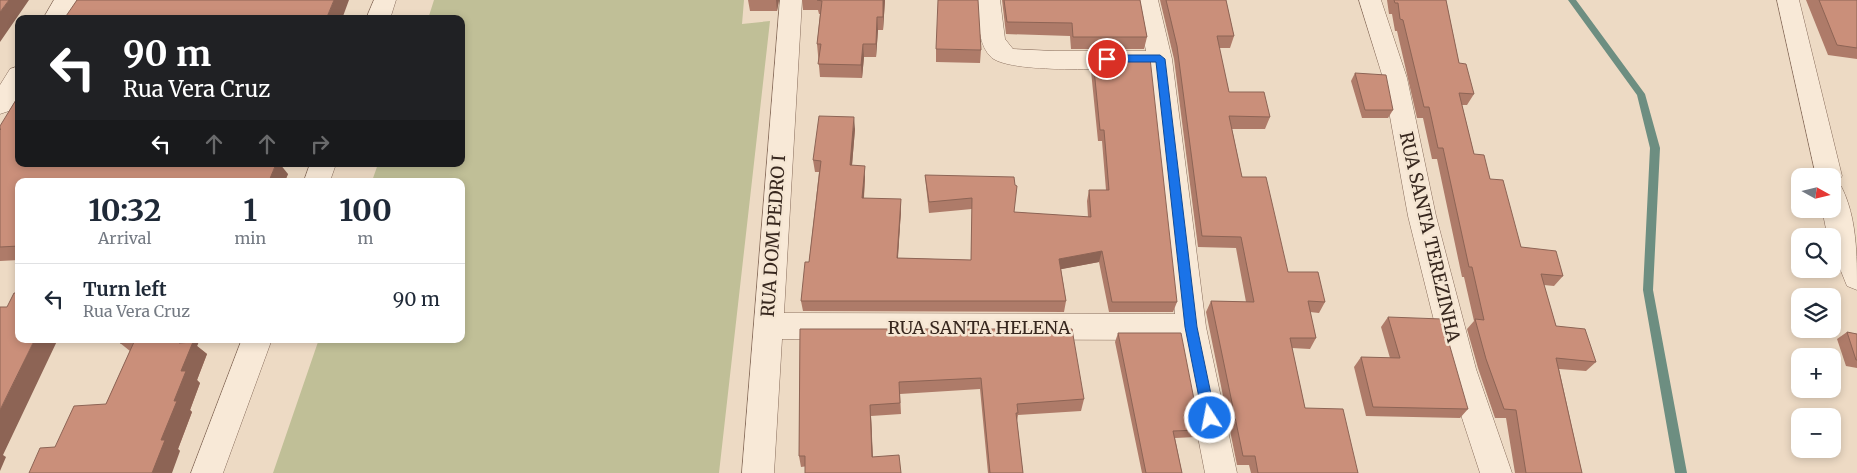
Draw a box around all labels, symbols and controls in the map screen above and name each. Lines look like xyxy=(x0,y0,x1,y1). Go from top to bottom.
text: 90 m xyxy=(123,32,211,76)
icon: left xyxy=(40,35,105,100)
pin xyxy=(1086,38,1128,80)
icon: arrive xyxy=(1093,45,1121,73)
text: Rua Vera Cruz xyxy=(123,75,270,103)
street label: RUA SANTA TEREZINHA xyxy=(1395,129,1466,345)
icon: left xyxy=(147,130,175,158)
icon: ahead xyxy=(200,130,228,158)
icon: ahead xyxy=(253,130,281,158)
icon: right xyxy=(306,130,334,158)
street label: RUA DOM PEDRO I xyxy=(756,154,790,318)
north arrow xyxy=(1791,168,1841,218)
map controls xyxy=(1791,168,1841,458)
text: 10:32 xyxy=(88,191,161,229)
text: 1 xyxy=(243,191,257,229)
text: 100 xyxy=(339,191,392,229)
text: Arrival xyxy=(98,228,151,248)
text: min xyxy=(234,228,266,248)
text: m xyxy=(358,228,374,248)
button: search xyxy=(1791,228,1841,278)
text: Turn left xyxy=(83,277,167,301)
icon: left xyxy=(40,285,68,313)
text: 90 m xyxy=(393,287,440,311)
button: layers xyxy=(1791,288,1841,338)
text: Rua Vera Cruz xyxy=(83,301,190,321)
street label: RUA SANTA HELENA xyxy=(888,316,1071,339)
button: + xyxy=(1791,348,1841,398)
position arrow xyxy=(1183,391,1235,443)
button: − xyxy=(1791,408,1841,458)

